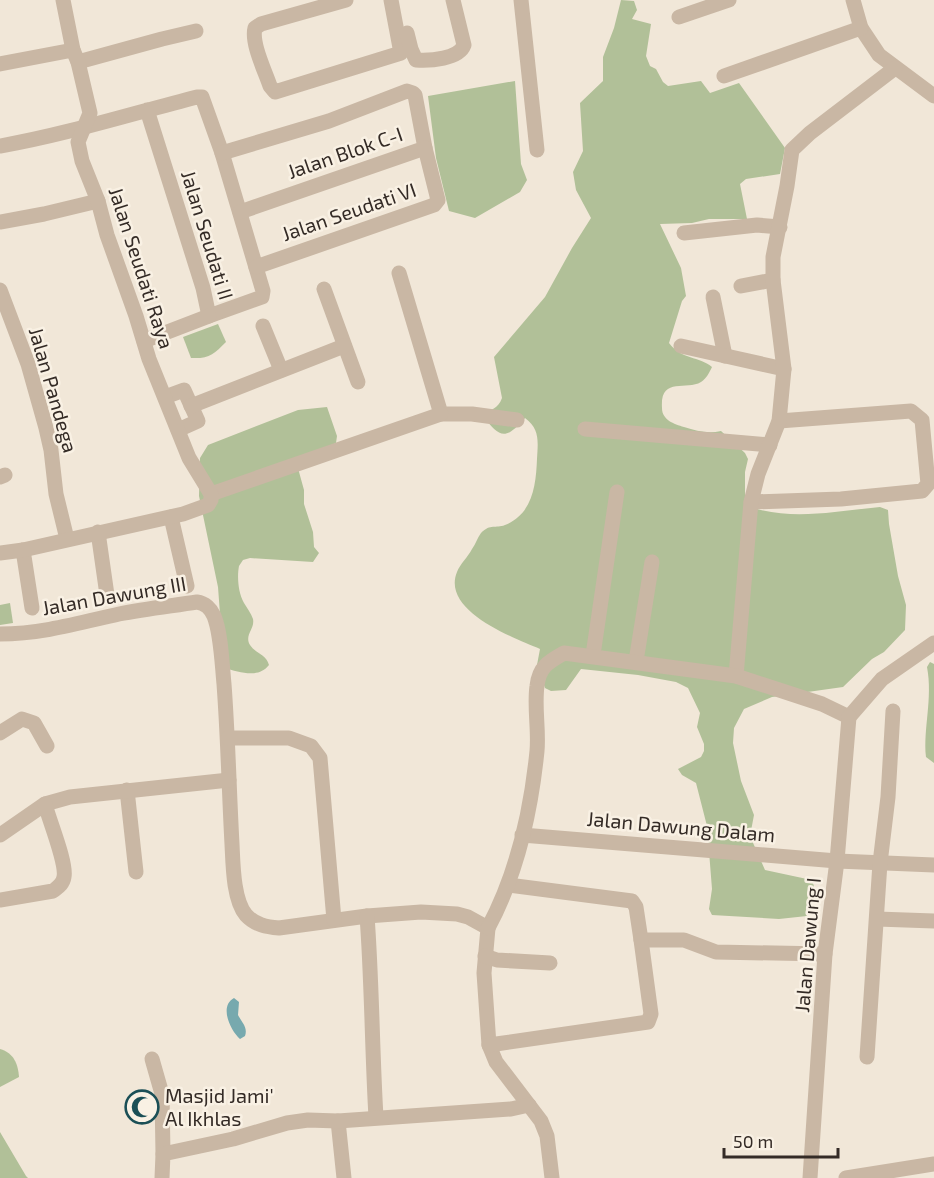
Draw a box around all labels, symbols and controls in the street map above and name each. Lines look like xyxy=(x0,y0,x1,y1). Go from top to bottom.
street label: Jalan Blok C-I xyxy=(284,121,405,183)
street label: Jalan Seudati II xyxy=(177,167,239,302)
street label: Jalan Seudati VI xyxy=(278,177,419,245)
street label: Jalan Seudati Raya xyxy=(105,184,179,351)
street label: Jalan Pandega xyxy=(25,324,83,455)
street label: Jalan Dawung III xyxy=(40,571,188,619)
street label: Jalan Dawung Dalam xyxy=(586,806,776,846)
street label: Jalan Dawung I xyxy=(789,876,825,1013)
place label: Masjid Jami' Al Ikhlas xyxy=(165,1083,274,1130)
mosque icon: Masjid Jami' Al Ikhlas xyxy=(124,1089,160,1125)
scale bar xyxy=(724,1121,838,1159)
text: 50 m xyxy=(733,1130,773,1152)

